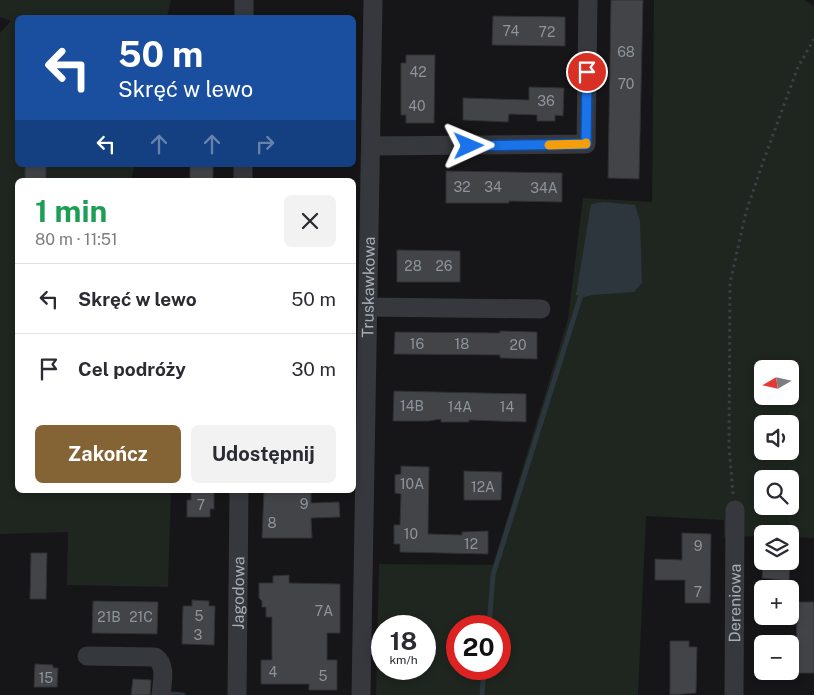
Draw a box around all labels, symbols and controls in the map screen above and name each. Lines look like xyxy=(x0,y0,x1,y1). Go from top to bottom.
house number: 74 xyxy=(503,23,520,39)
house number: 72 xyxy=(539,24,555,40)
text: 50 m xyxy=(118,34,203,75)
icon: left xyxy=(35,35,100,100)
house number: 68 xyxy=(617,44,635,60)
pin xyxy=(566,51,608,93)
icon: arrive xyxy=(573,58,601,86)
house number: 42 xyxy=(409,64,427,80)
text: Skręć w lewo xyxy=(118,76,253,102)
house number: 70 xyxy=(618,76,634,92)
house number: 36 xyxy=(537,93,555,109)
house number: 40 xyxy=(408,98,426,114)
position arrow xyxy=(442,119,494,171)
icon: left xyxy=(92,130,120,158)
icon: ahead xyxy=(145,130,173,158)
icon: ahead xyxy=(198,130,226,158)
icon: right xyxy=(251,130,279,158)
house number: 32 xyxy=(453,179,471,195)
house number: 34 xyxy=(484,179,502,195)
house number: 34A xyxy=(530,180,558,196)
text: 1 min xyxy=(35,193,107,229)
button: close xyxy=(284,195,336,247)
text: 80 m · 11:51 xyxy=(35,230,118,249)
street label: Truskawkowa xyxy=(358,236,379,338)
house number: 28 xyxy=(404,258,422,274)
house number: 26 xyxy=(435,258,453,274)
icon: left xyxy=(35,285,63,313)
text: Skręć w lewo xyxy=(78,288,197,310)
text: 50 m xyxy=(291,288,336,310)
house number: 16 xyxy=(410,336,424,352)
house number: 18 xyxy=(455,336,469,352)
house number: 20 xyxy=(510,337,526,353)
icon: arrive xyxy=(35,355,63,383)
text: Cel podróży xyxy=(78,358,186,380)
text: 30 m xyxy=(291,358,336,380)
north arrow xyxy=(754,360,799,405)
map controls xyxy=(754,360,799,680)
house number: 14B xyxy=(400,398,424,414)
house number: 14A xyxy=(448,399,472,415)
house number: 14 xyxy=(500,399,514,415)
button: sound xyxy=(754,415,799,460)
button: Zakończ xyxy=(35,425,181,483)
button: Udostępnij xyxy=(191,425,336,483)
button: search xyxy=(754,470,799,515)
house number: 10A xyxy=(400,476,424,492)
house number: 12A xyxy=(471,479,495,495)
house number: 9 xyxy=(300,496,309,512)
house number: 7 xyxy=(197,497,205,513)
house number: 8 xyxy=(267,515,277,531)
button: layers xyxy=(754,525,799,570)
house number: 10 xyxy=(404,526,418,542)
house number: 12 xyxy=(464,536,478,552)
house number: 9 xyxy=(694,538,703,554)
street label: Jagodowa xyxy=(229,556,248,630)
street label: Dereniowa xyxy=(725,564,745,642)
button: + xyxy=(754,580,799,625)
house number: 7 xyxy=(694,584,702,600)
house number: 7A xyxy=(315,603,333,619)
house number: 5 xyxy=(195,608,204,624)
house number: 21B xyxy=(97,609,121,625)
house number: 21C xyxy=(129,609,153,625)
speed limit sign: 20 xyxy=(446,615,511,680)
text: 18 xyxy=(390,626,417,656)
house number: 3 xyxy=(194,627,203,643)
button: − xyxy=(754,635,799,680)
text: km/h xyxy=(389,653,418,667)
house number: 4 xyxy=(269,664,278,680)
house number: 5 xyxy=(319,668,328,684)
house number: 15 xyxy=(39,670,53,686)

